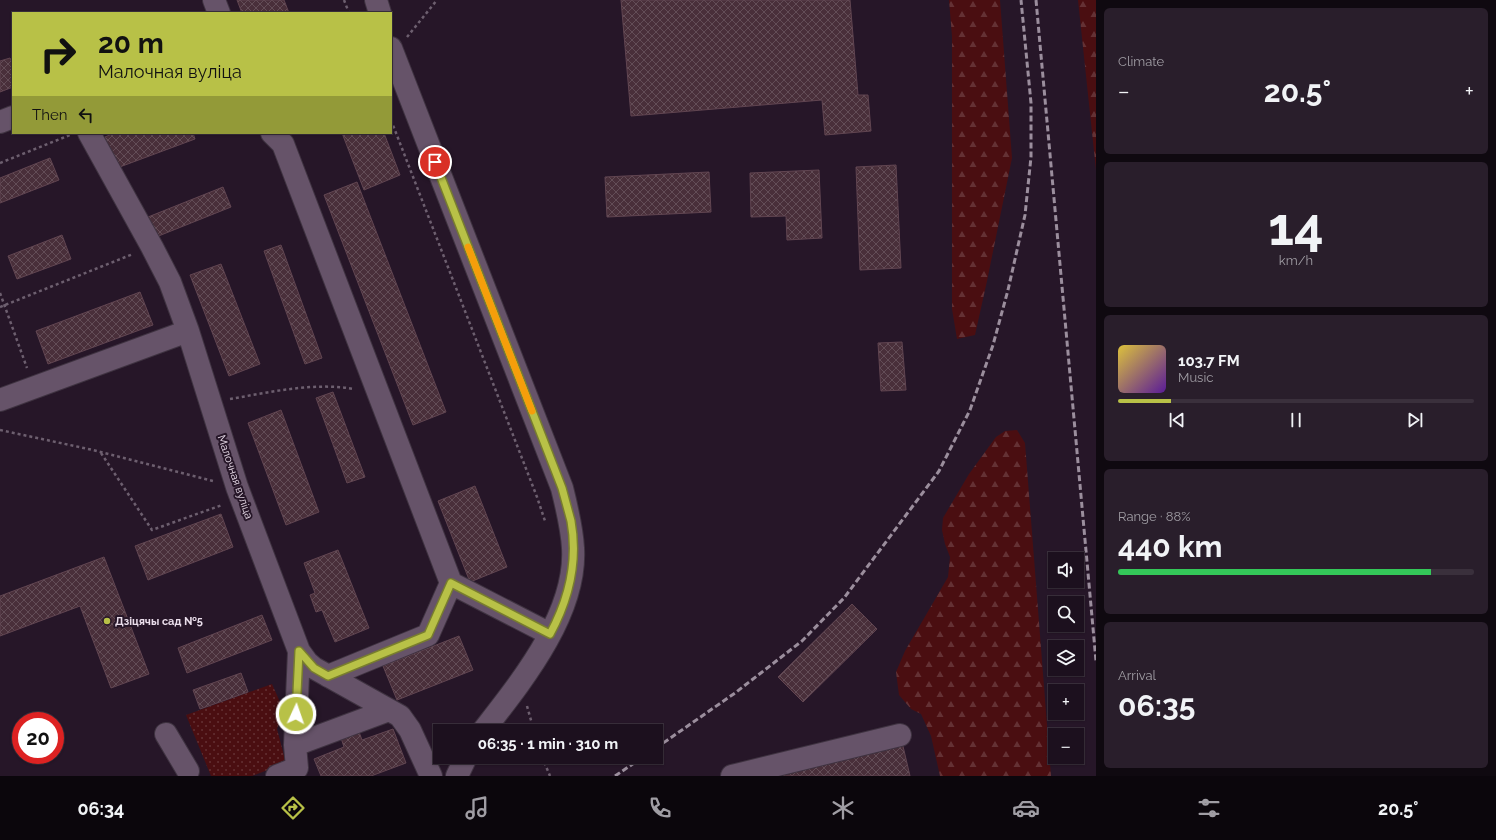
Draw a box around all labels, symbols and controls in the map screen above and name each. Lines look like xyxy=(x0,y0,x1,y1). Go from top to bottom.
text: 20 m xyxy=(98,27,164,60)
icon: right xyxy=(32,28,84,80)
text: Climate xyxy=(1118,54,1164,69)
text: Малочная вуліца xyxy=(98,61,242,82)
text: 20.5° xyxy=(1264,74,1331,109)
text: − xyxy=(1118,78,1130,104)
text: + xyxy=(1465,78,1474,104)
icon: left xyxy=(75,104,97,126)
text: Then xyxy=(32,106,67,124)
pin xyxy=(418,145,452,179)
icon: arrive xyxy=(424,151,446,173)
text: 14 xyxy=(1268,196,1324,257)
text: km/h xyxy=(1279,253,1313,268)
text: 103.7 FM xyxy=(1178,352,1240,370)
text: Music xyxy=(1178,370,1213,385)
icon: previous xyxy=(1166,409,1188,431)
icon: pause xyxy=(1285,409,1307,431)
icon: next xyxy=(1404,409,1426,431)
street label: Малочная вуліца xyxy=(215,433,255,521)
text: Range · 88% xyxy=(1118,509,1191,524)
text: 440 km xyxy=(1118,529,1223,564)
map controls xyxy=(1048,552,1084,764)
button: sound xyxy=(1048,552,1084,588)
button: search xyxy=(1048,596,1084,632)
place label: Дзіцячы сад №5 xyxy=(115,615,203,628)
marker: Дзіцячы сад №5 xyxy=(102,616,112,626)
button: layers xyxy=(1048,640,1084,676)
text: Arrival xyxy=(1118,668,1156,683)
button: + xyxy=(1048,684,1084,720)
text: 06:35 xyxy=(1118,688,1195,723)
position arrow xyxy=(275,693,317,735)
speed limit sign: 20 xyxy=(12,712,64,764)
button: − xyxy=(1048,728,1084,764)
text: 06:35 · 1 min · 310 m xyxy=(478,735,618,753)
icon: directions xyxy=(279,794,307,822)
icon: music xyxy=(463,794,491,822)
icon: phone xyxy=(646,794,674,822)
icon: climate xyxy=(829,794,857,822)
icon: car xyxy=(1012,794,1040,822)
icon: filters xyxy=(1195,794,1223,822)
text: 06:34 xyxy=(78,798,124,819)
text: 20.5° xyxy=(1378,798,1418,819)

